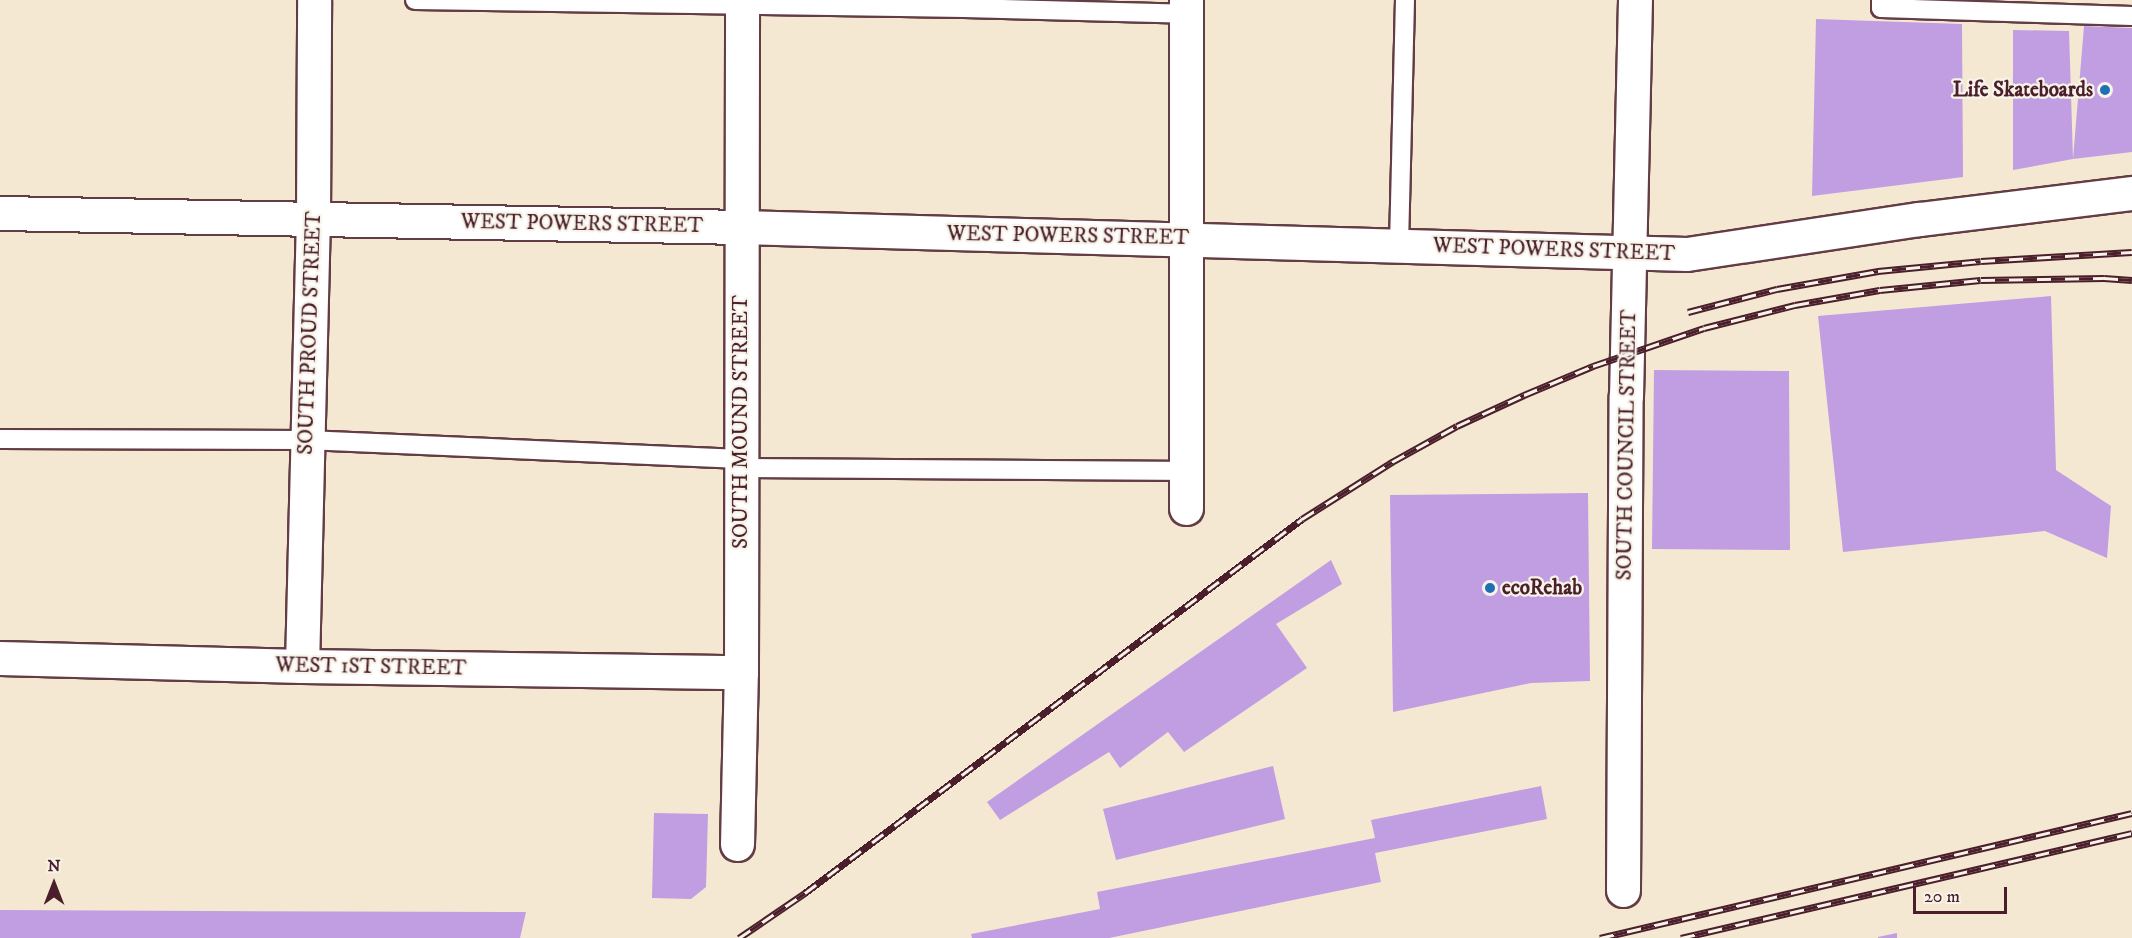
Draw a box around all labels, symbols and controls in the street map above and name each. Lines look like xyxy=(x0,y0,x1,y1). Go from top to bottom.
place label: Life Skateboards xyxy=(1953,77,2093,103)
marker: Life Skateboards xyxy=(2098,83,2112,97)
street label: WEST POWERS STREET xyxy=(461,209,703,239)
street label: SOUTH PROUD STREET xyxy=(293,211,327,455)
street label: WEST POWERS STREET xyxy=(947,221,1189,251)
street label: WEST POWERS STREET xyxy=(1432,233,1676,267)
street label: SOUTH MOUND STREET xyxy=(728,295,754,549)
street label: SOUTH COUNCIL STREET xyxy=(1612,309,1642,581)
place label: ecoRehab xyxy=(1502,575,1582,601)
marker: ecoRehab xyxy=(1483,581,1497,595)
street label: WEST 1ST STREET xyxy=(275,653,467,681)
north arrow xyxy=(24,854,84,914)
text: N xyxy=(47,856,61,876)
scale bar xyxy=(1916,875,2010,913)
text: 20 m xyxy=(1924,886,1960,908)

